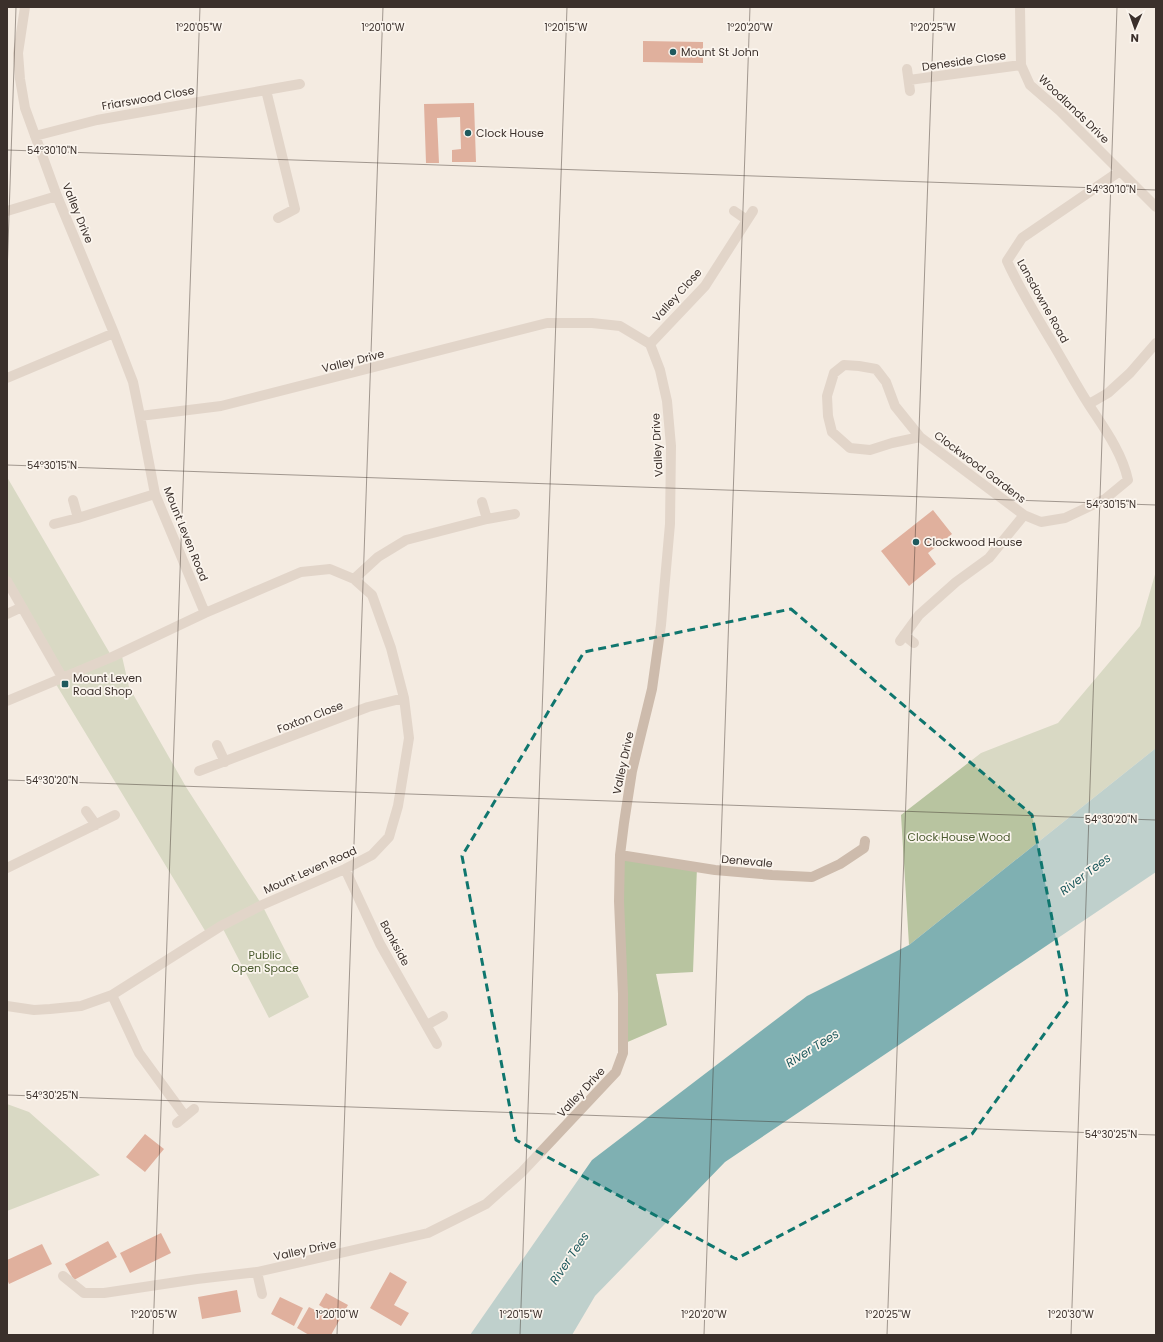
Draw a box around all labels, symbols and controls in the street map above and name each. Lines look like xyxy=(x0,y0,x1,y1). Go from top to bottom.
north arrow xyxy=(1115,8,1155,48)
text: 1°20'05"W xyxy=(176,20,222,35)
text: 1°20'10"W xyxy=(361,20,405,35)
text: 1°20'15"W xyxy=(544,20,588,35)
text: 1°20'20"W xyxy=(727,20,773,35)
text: 1°20'25"W xyxy=(910,20,956,35)
text: N xyxy=(1130,30,1139,46)
place label: Mount St John xyxy=(681,44,759,60)
marker: Mount St John xyxy=(668,47,678,57)
street label: Deneside Close xyxy=(921,47,1007,75)
street label: Woodlands Drive xyxy=(1035,71,1113,147)
street label: Friarswood Close xyxy=(100,82,196,114)
place label: Clock House xyxy=(476,125,544,141)
marker: Clock House xyxy=(463,128,473,138)
text: 54°30'10"N xyxy=(27,143,77,158)
street label: Valley Drive xyxy=(59,180,97,246)
text: 54°30'10"N xyxy=(1086,182,1136,197)
street label: Lansdowne Road xyxy=(1013,256,1073,346)
street label: Valley Close xyxy=(649,265,705,325)
street label: Valley Drive xyxy=(320,345,386,376)
street label: Valley Drive xyxy=(647,413,667,477)
street label: Clockwood Gardens xyxy=(931,427,1029,507)
text: 54°30'15"N xyxy=(27,458,77,473)
street label: Mount Leven Road xyxy=(160,484,212,584)
text: 54°30'15"N xyxy=(1086,497,1136,512)
place label: Clockwood House xyxy=(924,534,1022,550)
marker: Clockwood House xyxy=(911,537,921,547)
place label: Mount Leven Road Shop xyxy=(73,670,142,699)
marker: Mount Leven Road Shop xyxy=(60,679,70,689)
street label: Foxton Close xyxy=(275,697,346,737)
street label: Valley Drive xyxy=(609,730,637,796)
text: 54°30'20"N xyxy=(26,773,78,788)
text: 54°30'20"N xyxy=(1085,812,1137,827)
park label: Clock House Wood xyxy=(908,829,1010,845)
street label: Mount Leven Road xyxy=(261,842,359,898)
water label: River Tees xyxy=(1056,849,1114,899)
street label: Denevale xyxy=(721,851,774,871)
street label: Bankside xyxy=(376,917,414,969)
park label: Public Open Space xyxy=(231,947,299,976)
water label: River Tees xyxy=(782,1025,842,1071)
street label: Valley Drive xyxy=(553,1063,609,1121)
text: 54°30'25"N xyxy=(26,1088,78,1103)
text: 54°30'25"N xyxy=(1085,1127,1137,1142)
water label: River Tees xyxy=(545,1228,593,1288)
street label: Valley Drive xyxy=(272,1236,338,1264)
text: 1°20'05"W xyxy=(131,1307,177,1322)
text: 1°20'10"W xyxy=(315,1307,359,1322)
text: 1°20'15"W xyxy=(499,1307,543,1322)
text: 1°20'20"W xyxy=(681,1307,727,1322)
text: 1°20'25"W xyxy=(865,1307,911,1322)
text: 1°20'30"W xyxy=(1048,1307,1094,1322)

